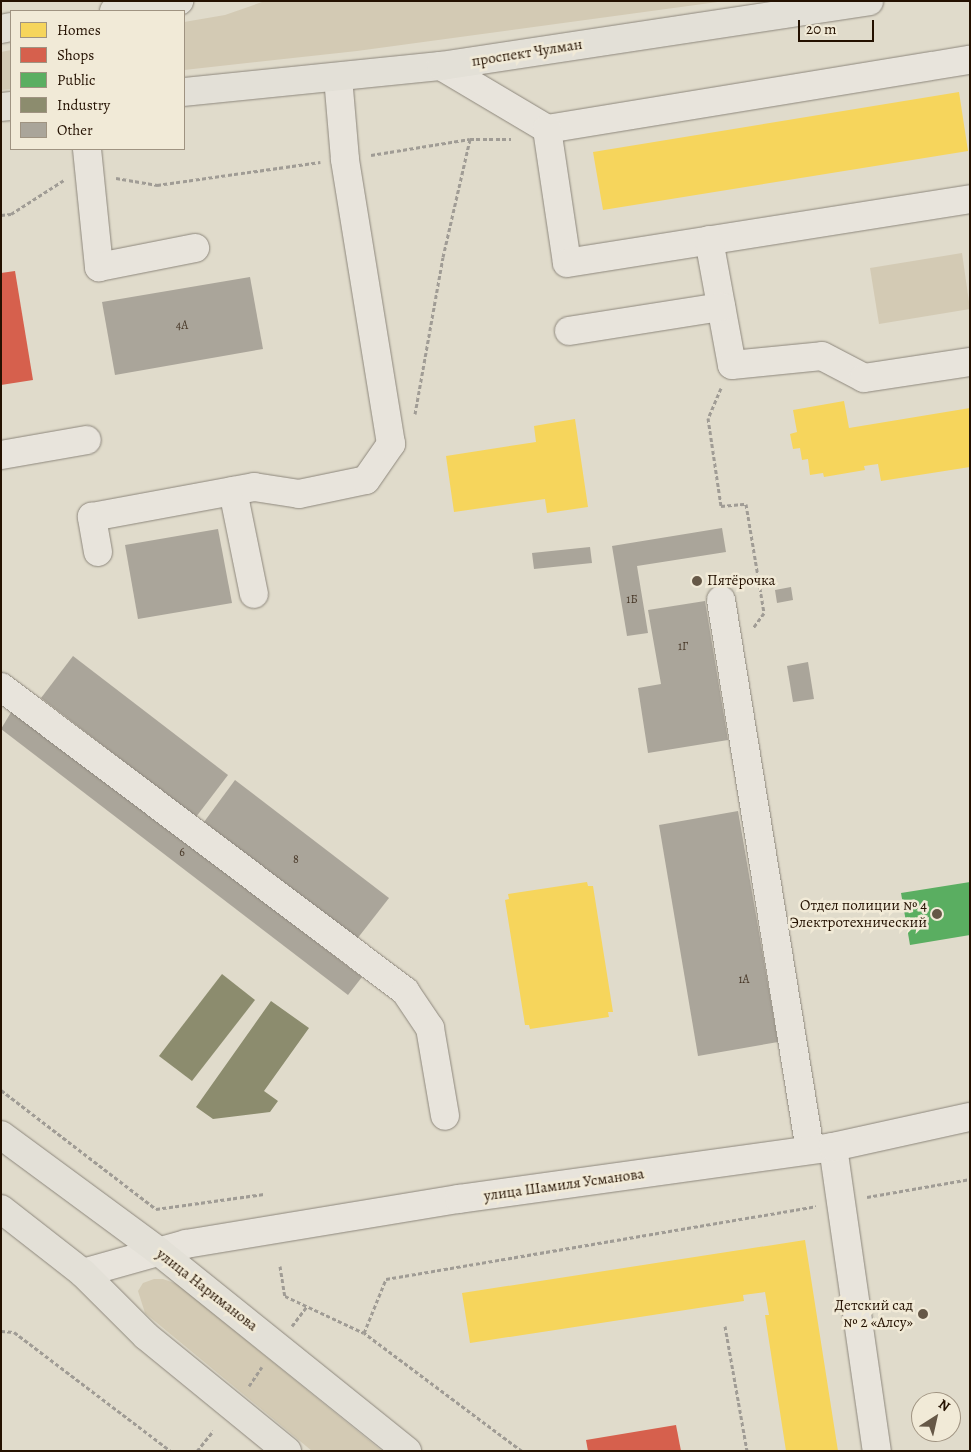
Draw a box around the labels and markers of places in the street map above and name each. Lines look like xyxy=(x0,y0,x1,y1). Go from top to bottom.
place label: Пятёрочка xyxy=(707,572,775,590)
marker: Пятёрочка xyxy=(691,575,703,587)
place label: Отдел полиции № 4 Электротехнический xyxy=(790,896,927,931)
marker: Отдел полиции № 4 Электротехнический xyxy=(931,908,943,920)
place label: Детский сад № 2 «Алсу» xyxy=(834,1296,913,1331)
marker: Детский сад № 2 «Алсу» xyxy=(917,1308,929,1320)

